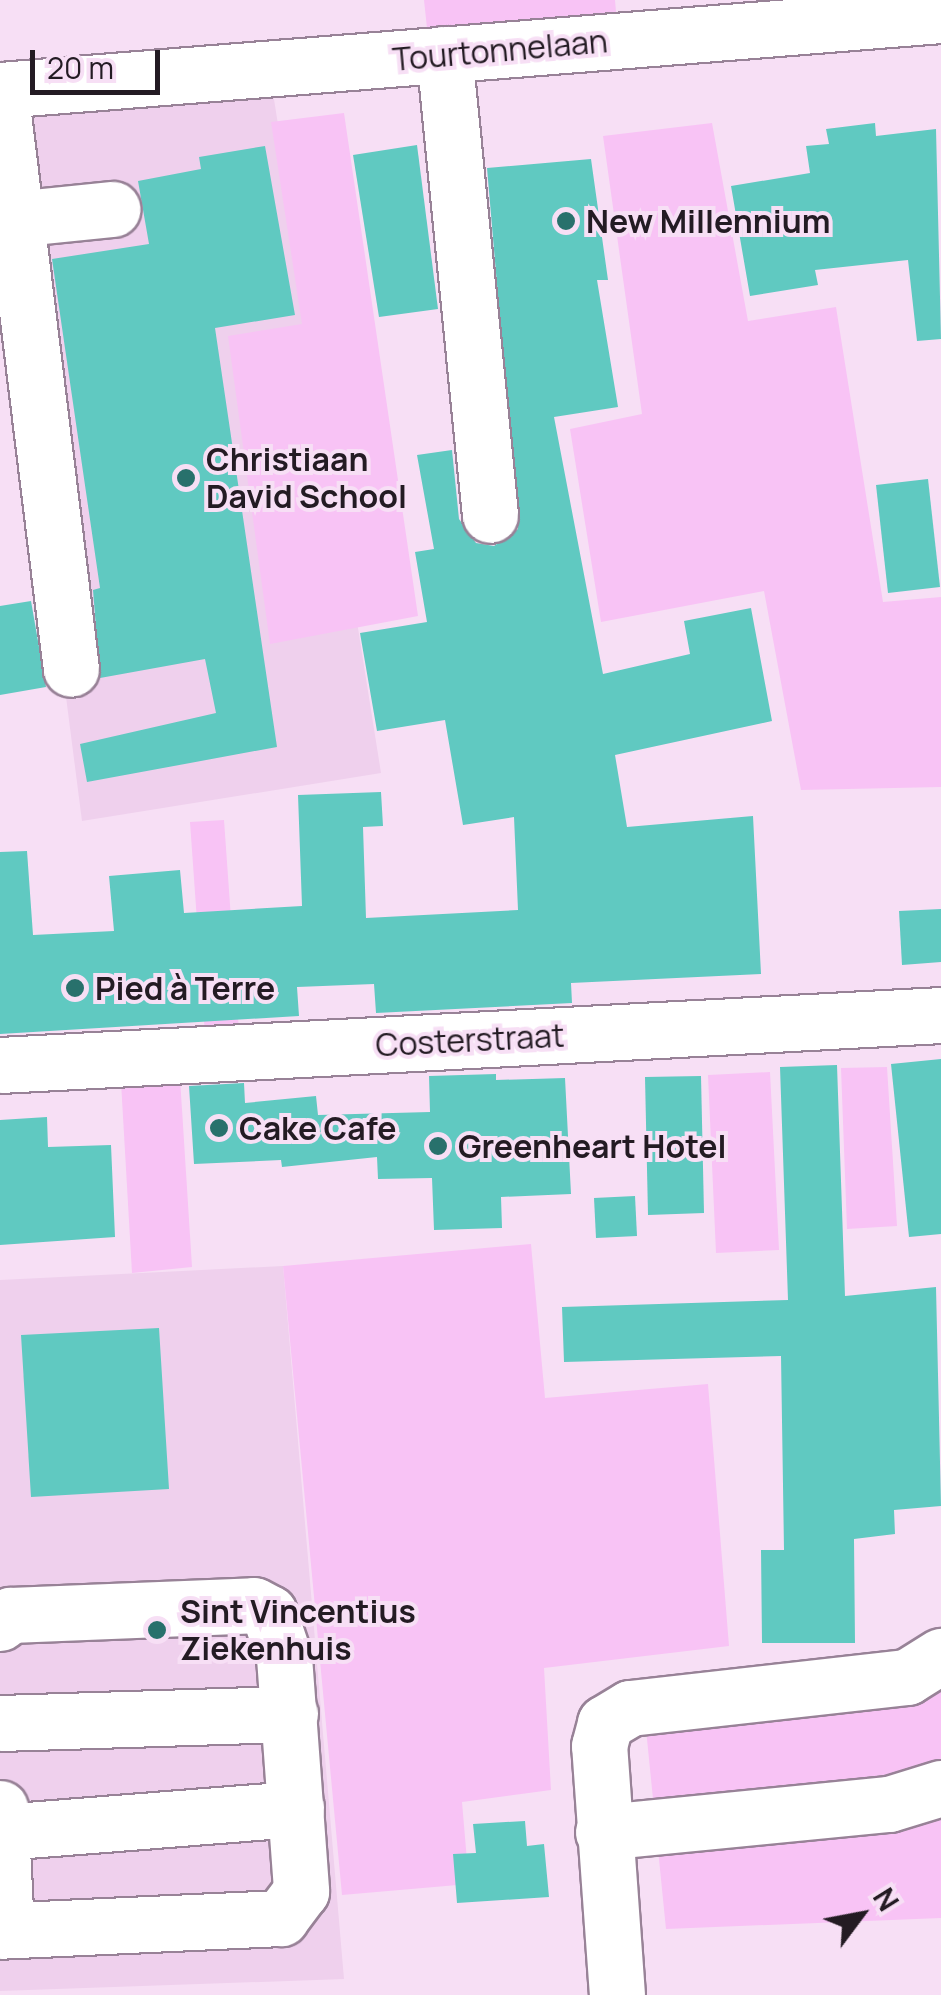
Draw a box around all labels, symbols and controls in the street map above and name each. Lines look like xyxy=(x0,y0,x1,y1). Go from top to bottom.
street label: Tourtonnelaan xyxy=(391,21,609,79)
scale bar xyxy=(35,30,165,92)
text: 20 m xyxy=(47,47,114,88)
place label: New Millennium xyxy=(586,202,831,240)
marker: New Millennium xyxy=(555,210,577,232)
place label: Christiaan David School xyxy=(206,441,407,516)
marker: Christiaan David School xyxy=(175,467,197,489)
place label: Pied à Terre xyxy=(95,969,275,1007)
marker: Pied à Terre xyxy=(64,977,86,999)
street label: Costerstraat xyxy=(375,1016,565,1064)
place label: Cake Cafe xyxy=(239,1109,396,1147)
marker: Cake Cafe xyxy=(208,1117,230,1139)
place label: Greenheart Hotel xyxy=(458,1127,726,1165)
marker: Greenheart Hotel xyxy=(427,1135,449,1157)
place label: Sint Vincentius Ziekenhuis xyxy=(180,1593,416,1668)
marker: Sint Vincentius Ziekenhuis xyxy=(144,1617,170,1643)
north arrow xyxy=(811,1865,911,1965)
text: N xyxy=(865,1881,908,1918)

